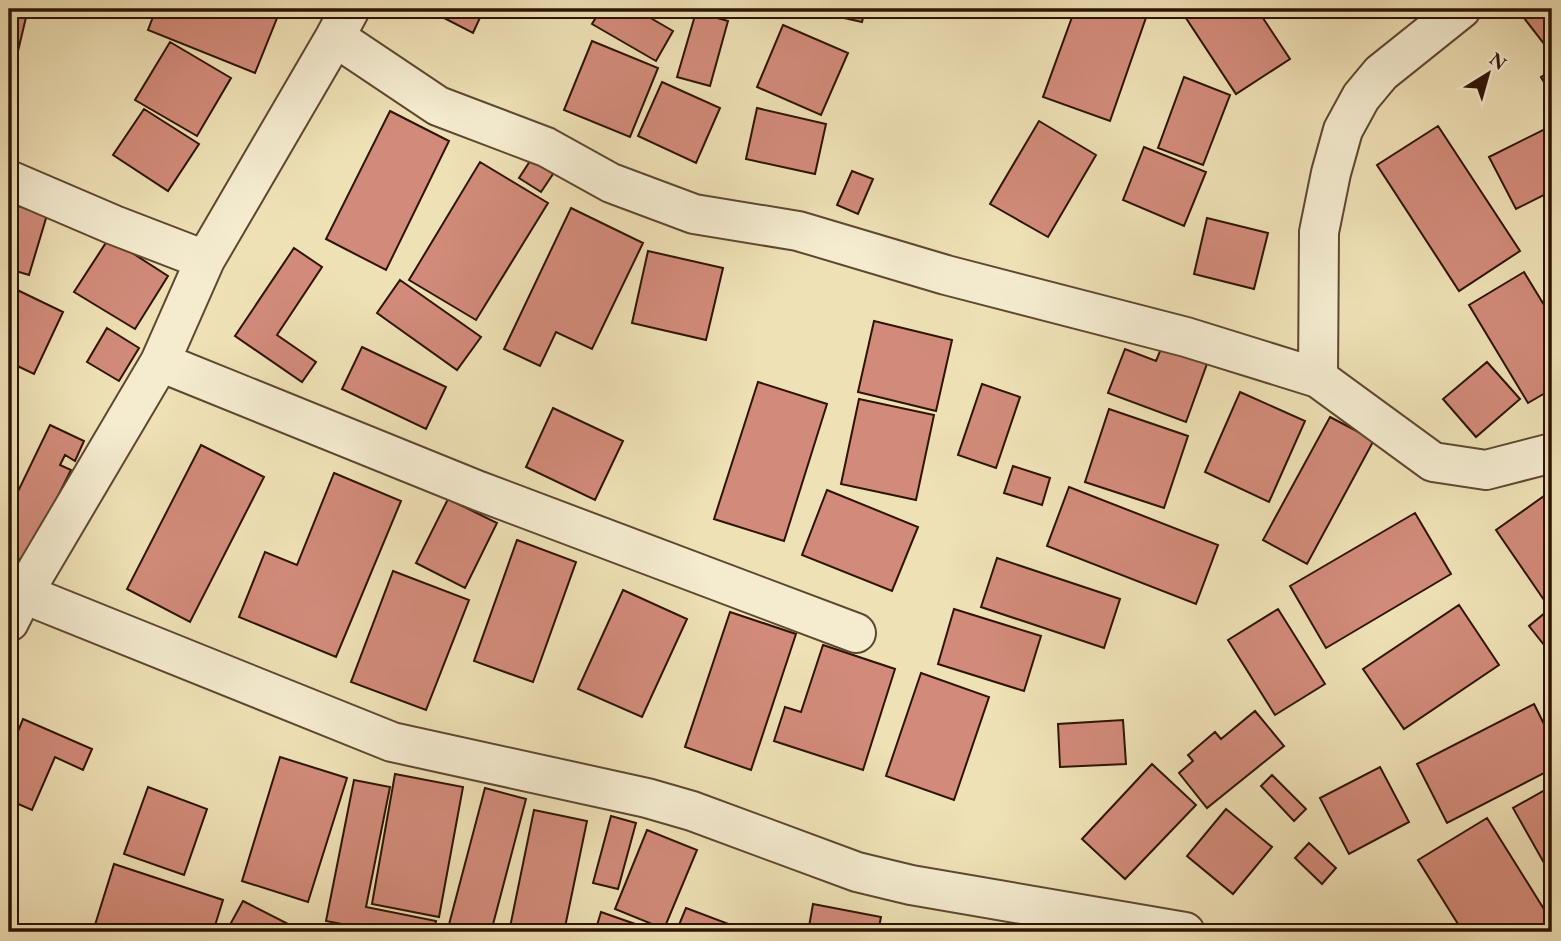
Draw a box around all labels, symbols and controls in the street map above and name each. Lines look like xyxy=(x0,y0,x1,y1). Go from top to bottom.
north arrow xyxy=(1452,38,1522,108)
text: N xyxy=(1484,46,1512,76)

